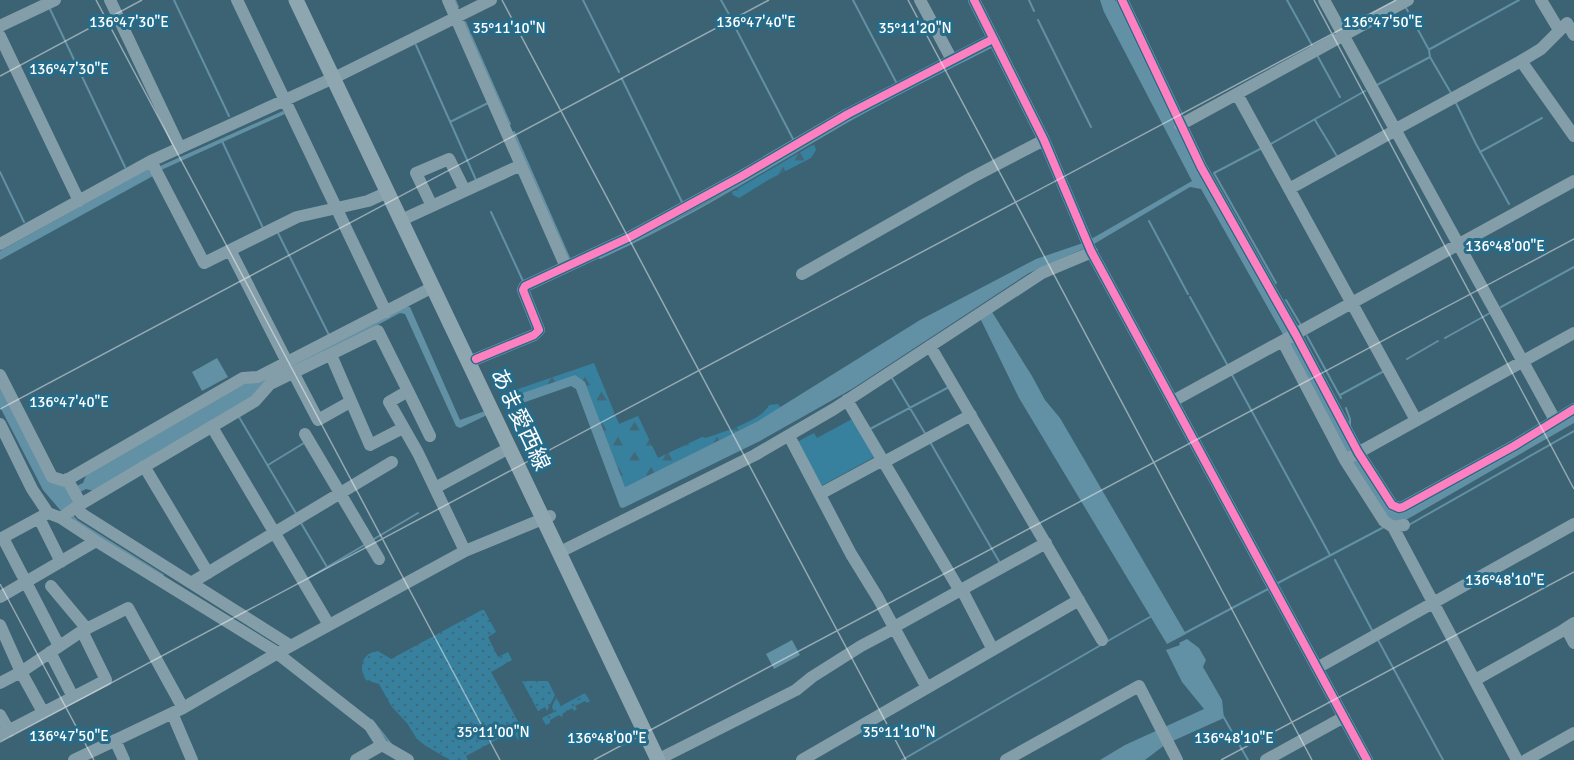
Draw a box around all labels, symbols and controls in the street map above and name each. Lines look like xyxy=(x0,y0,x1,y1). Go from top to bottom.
text: 136°47'30"E xyxy=(89,13,169,31)
text: 136°47'40"E xyxy=(716,13,796,31)
text: 136°47'50"E xyxy=(1343,13,1423,31)
text: 35°11'10"N xyxy=(472,19,546,37)
text: 35°11'20"N xyxy=(878,19,952,37)
text: 136°47'30"E xyxy=(29,60,109,78)
text: 136°48'00"E xyxy=(1465,237,1545,255)
street label: あま愛西線 xyxy=(485,364,556,475)
text: 136°47'40"E xyxy=(29,393,109,411)
text: 136°48'10"E xyxy=(1465,571,1545,589)
text: 35°11'00"N xyxy=(456,723,530,741)
text: 35°11'10"N xyxy=(862,723,936,741)
text: 136°47'50"E xyxy=(29,727,109,745)
text: 136°48'00"E xyxy=(567,729,647,747)
text: 136°48'10"E xyxy=(1194,729,1274,747)

